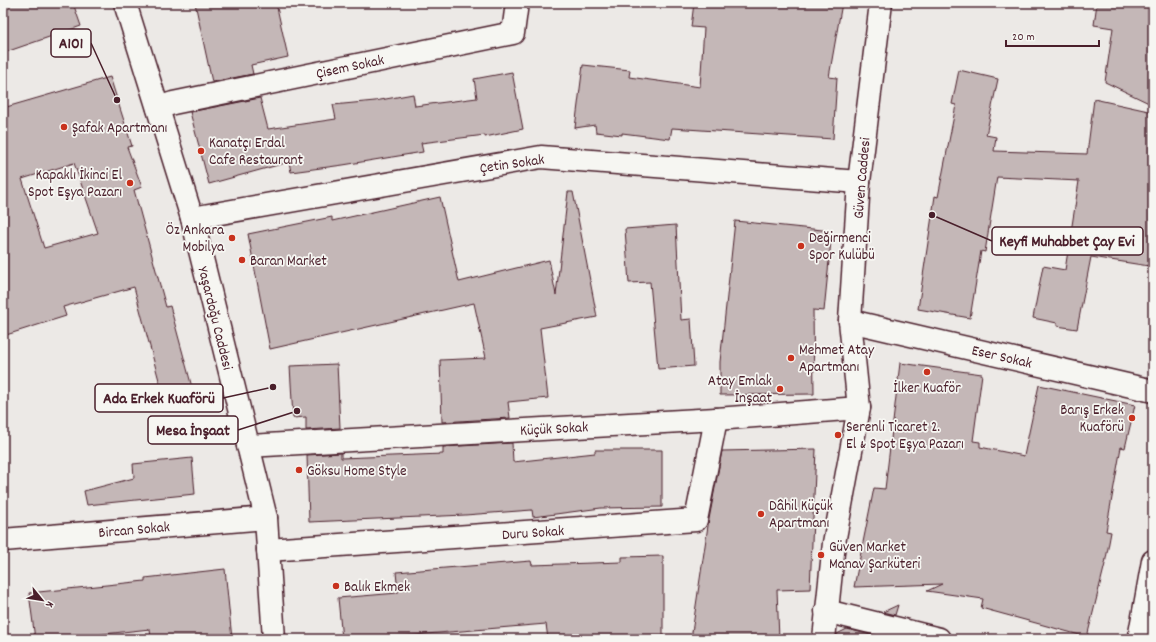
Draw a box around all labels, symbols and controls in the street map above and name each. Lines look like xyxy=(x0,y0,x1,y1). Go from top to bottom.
scale bar xyxy=(1006,22,1099,48)
callout: A101 xyxy=(51,29,91,57)
text: 20 m xyxy=(1012,29,1035,46)
text: A101 xyxy=(59,33,83,56)
street label: Çisem Sokak xyxy=(314,50,386,86)
place label: Şafak Apartmanı xyxy=(72,118,168,140)
marker: Şafak Apartmanı xyxy=(59,122,69,132)
place label: Kanatçı Erdal Cafe Restaurant xyxy=(209,133,304,172)
street label: Güven Caddesi xyxy=(848,136,878,220)
marker: Kanatçı Erdal Cafe Restaurant xyxy=(196,146,206,156)
street label: Çetin Sokak xyxy=(479,150,546,180)
place label: Kapaklı İkinci El Spot Eşya Pazarı xyxy=(28,165,122,204)
marker: Kapaklı İkinci El Spot Eşya Pazarı xyxy=(125,178,135,188)
place label: Öz Ankara Mobilya xyxy=(166,220,225,259)
callout: Keyfi Muhabbet Çay Evi xyxy=(992,227,1143,255)
place label: Değirmenci Spor Kulübü xyxy=(809,228,875,267)
text: Keyfi Muhabbet Çay Evi xyxy=(999,231,1135,254)
marker: Öz Ankara Mobilya xyxy=(227,233,237,243)
marker: Değirmenci Spor Kulübü xyxy=(796,241,806,251)
place label: Baran Market xyxy=(250,251,327,273)
marker: Baran Market xyxy=(237,255,247,265)
street label: Yaşardoğu Caddesi xyxy=(191,264,238,373)
place label: Mehmet Atay Apartmanı xyxy=(799,340,875,379)
street label: Eser Sokak xyxy=(969,340,1034,376)
marker: Mehmet Atay Apartmanı xyxy=(786,353,796,363)
marker: İlker Kuaför xyxy=(922,367,932,377)
place label: Atay Emlak İnşaat xyxy=(708,371,772,410)
place label: İlker Kuaför xyxy=(893,378,961,400)
callout: Ada Erkek Kuaförü xyxy=(95,384,223,412)
marker: Atay Emlak İnşaat xyxy=(775,384,785,394)
text: Ada Erkek Kuaförü xyxy=(103,388,215,411)
place label: Barış Erkek Kuaförü xyxy=(1060,400,1124,439)
marker: Barış Erkek Kuaförü xyxy=(1127,413,1137,423)
callout: Mesa İnşaat xyxy=(148,416,238,444)
street label: Küçük Sokak xyxy=(520,417,589,443)
place label: Serenli Ticaret 2. El & Spot Eşya Pazarı xyxy=(846,417,964,456)
text: Mesa İnşaat xyxy=(156,420,230,443)
marker: Serenli Ticaret 2. El & Spot Eşya Pazarı xyxy=(833,430,843,440)
place label: Göksu Home Style xyxy=(307,461,407,483)
marker: Göksu Home Style xyxy=(294,465,304,475)
place label: Dâhil Küçük Apartmanı xyxy=(769,496,833,535)
marker: Dâhil Küçük Apartmanı xyxy=(756,509,766,519)
street label: Bircan Sokak xyxy=(98,517,171,545)
street label: Duru Sokak xyxy=(501,521,565,547)
place label: Güven Market Manav Şarküteri xyxy=(829,537,921,576)
marker: Güven Market Manav Şarküteri xyxy=(816,550,826,560)
place label: Balık Ekmek xyxy=(344,577,410,599)
north arrow xyxy=(22,580,62,620)
marker: Balık Ekmek xyxy=(331,581,341,591)
text: K xyxy=(41,598,57,610)

